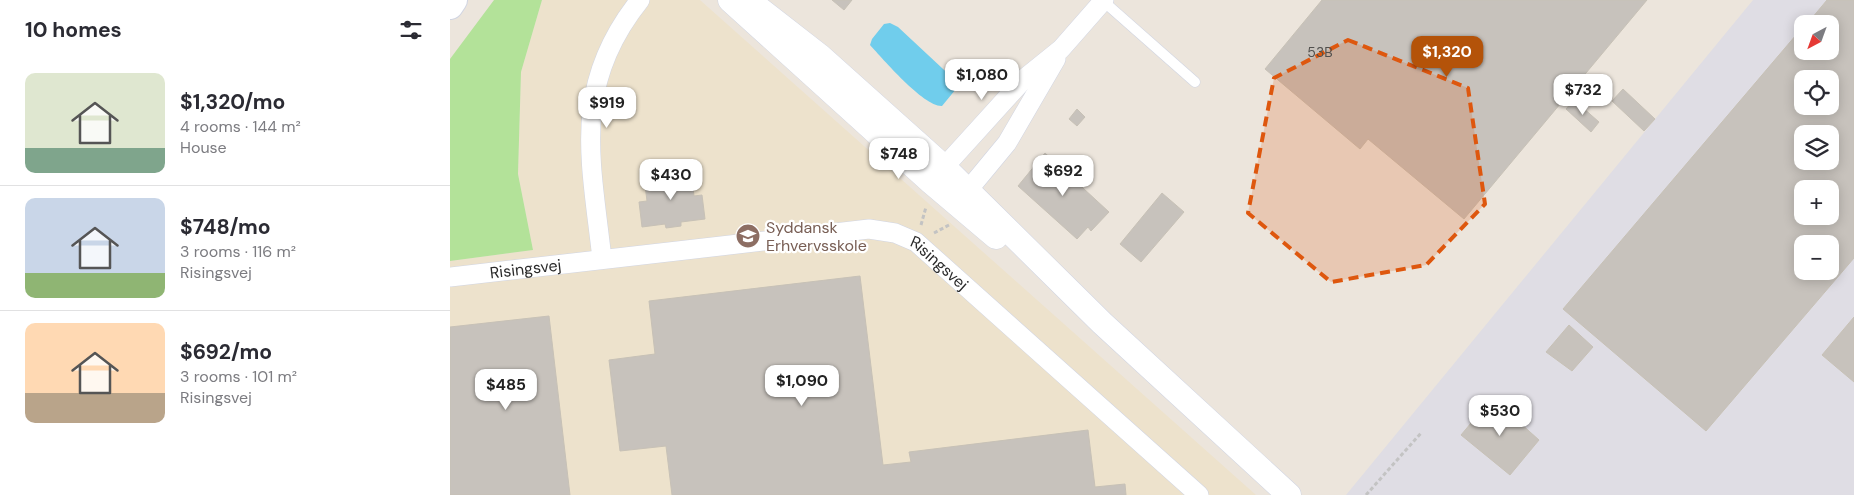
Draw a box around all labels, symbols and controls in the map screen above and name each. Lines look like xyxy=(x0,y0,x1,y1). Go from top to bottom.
north arrow xyxy=(1794,15,1839,60)
map controls xyxy=(1794,15,1839,280)
text: 10 homes xyxy=(25,16,122,44)
icon: filters xyxy=(397,16,425,44)
pin: $1,320 xyxy=(1406,36,1488,78)
text: $1,320 xyxy=(1422,41,1472,62)
house number: 53B xyxy=(1307,43,1333,61)
pin: $1,080 xyxy=(941,58,1023,101)
text: $1,080 xyxy=(956,64,1008,85)
button: locate xyxy=(1794,70,1839,115)
pin: $732 xyxy=(1553,74,1613,116)
text: $732 xyxy=(1565,79,1601,100)
pin: $919 xyxy=(577,86,637,129)
text: $1,320/mo xyxy=(180,88,285,116)
text: $919 xyxy=(589,92,625,113)
icon: home xyxy=(65,93,125,153)
text: 4 rooms · 144 m² xyxy=(180,116,301,137)
button: layers xyxy=(1794,125,1839,170)
text: House xyxy=(180,137,227,158)
pin: $748 xyxy=(869,138,929,180)
text: $748 xyxy=(880,143,918,164)
pin: $692 xyxy=(1033,154,1093,197)
pin: $430 xyxy=(641,158,701,201)
text: $692 xyxy=(1044,160,1082,181)
text: $430 xyxy=(651,164,691,185)
button: + xyxy=(1794,180,1839,225)
text: $748/mo xyxy=(180,213,271,241)
place label: Syddansk Erhvervsskole xyxy=(766,217,867,256)
icon: home xyxy=(65,218,125,278)
school or university icon: Syddansk Erhvervsskole xyxy=(735,223,761,249)
street label: Risingsvej xyxy=(907,230,973,295)
button: − xyxy=(1794,235,1839,280)
text: 3 rooms · 116 m² xyxy=(180,241,296,262)
street label: Risingsvej xyxy=(489,254,562,283)
text: Risingsvej xyxy=(180,262,252,283)
text: $692/mo xyxy=(180,338,272,366)
icon: home xyxy=(65,343,125,403)
pin: $1,090 xyxy=(761,364,843,407)
text: 3 rooms · 101 m² xyxy=(180,366,297,387)
pin: $485 xyxy=(476,368,536,411)
text: $1,090 xyxy=(776,370,828,391)
text: $485 xyxy=(486,374,526,395)
text: Risingsvej xyxy=(180,387,252,408)
pin: $530 xyxy=(1470,394,1530,437)
text: $530 xyxy=(1480,400,1520,421)

